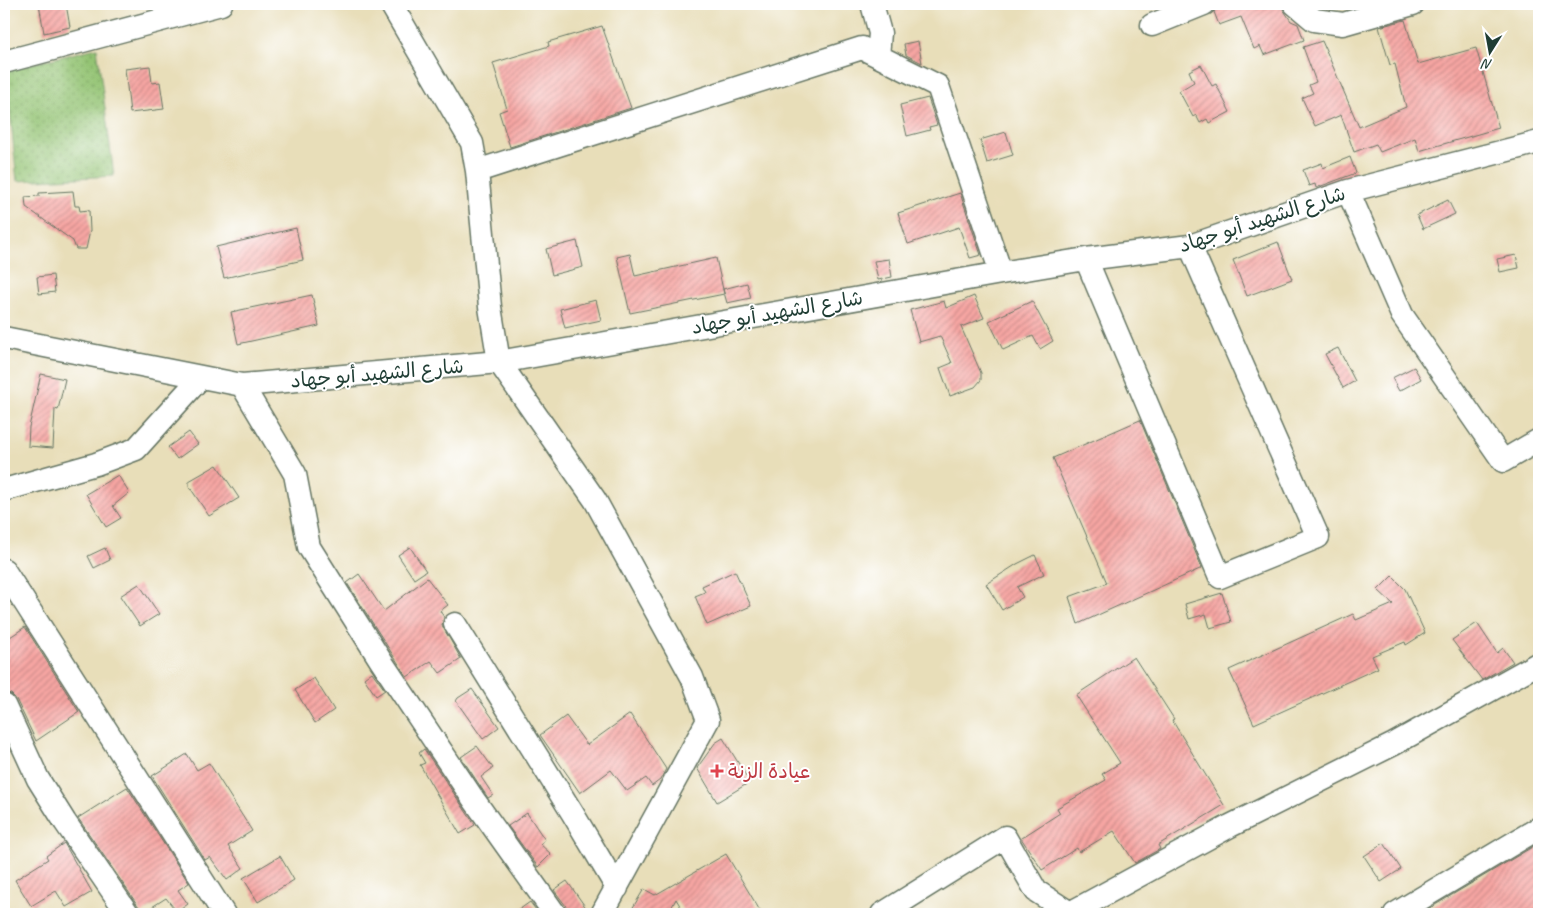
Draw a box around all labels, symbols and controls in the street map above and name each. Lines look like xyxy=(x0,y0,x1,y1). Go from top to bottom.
north arrow xyxy=(1466,28,1516,78)
text: N xyxy=(1479,55,1493,73)
street label: شارع الشهيد أبو جهاد xyxy=(1176,181,1349,259)
street label: شارع الشهيد أبو جهاد xyxy=(689,285,865,341)
street label: شارع الشهيد أبو جهاد xyxy=(289,353,465,395)
place label: عيادة الزنة xyxy=(728,759,810,784)
marker: عيادة الزنة xyxy=(710,764,724,778)

